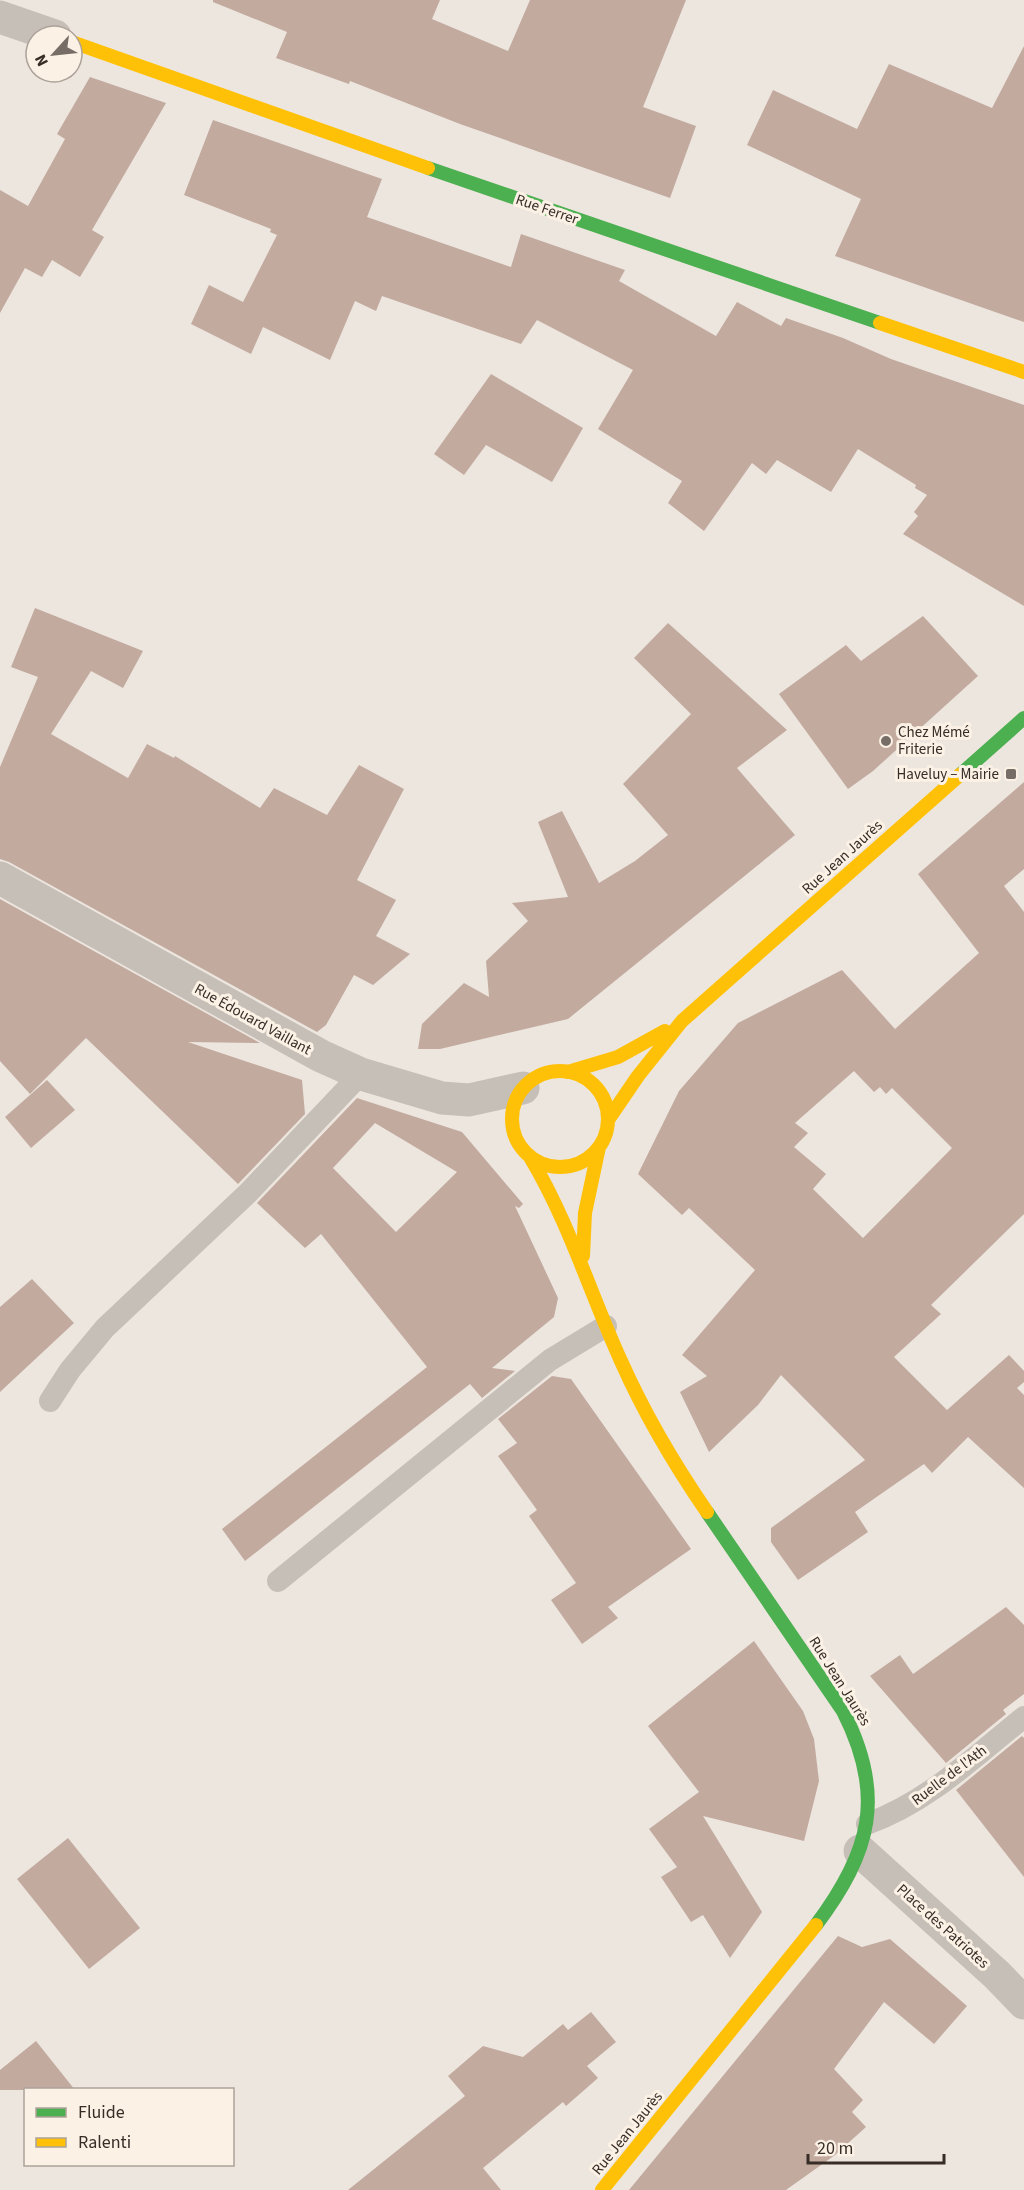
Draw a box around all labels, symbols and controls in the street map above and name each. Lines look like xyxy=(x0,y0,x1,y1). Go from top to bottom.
north arrow xyxy=(24,24,84,84)
text: N xyxy=(29,51,54,70)
street label: Rue Ferrer xyxy=(513,189,582,230)
place label: Chez Mémé Friterie xyxy=(898,722,970,760)
marker: Chez Mémé Friterie xyxy=(879,734,893,748)
place label: Haveluy – Mairie xyxy=(897,764,999,785)
marker: Haveluy – Mairie xyxy=(1004,767,1018,781)
street label: Rue Jean Jaurès xyxy=(797,815,887,899)
street label: Rue Édouard Vaillant xyxy=(191,979,315,1060)
street label: Rue Jean Jaurès xyxy=(804,1632,876,1730)
street label: Ruelle de l'Ath xyxy=(907,1740,991,1811)
street label: Place des Patriotes xyxy=(892,1879,993,1973)
street label: Rue Jean Jaurès xyxy=(587,2087,668,2180)
legend xyxy=(24,2088,234,2166)
text: Fluide xyxy=(78,2100,125,2125)
scale bar xyxy=(808,2127,944,2165)
text: Ralenti xyxy=(78,2130,131,2155)
text: 20 m xyxy=(817,2136,853,2161)

